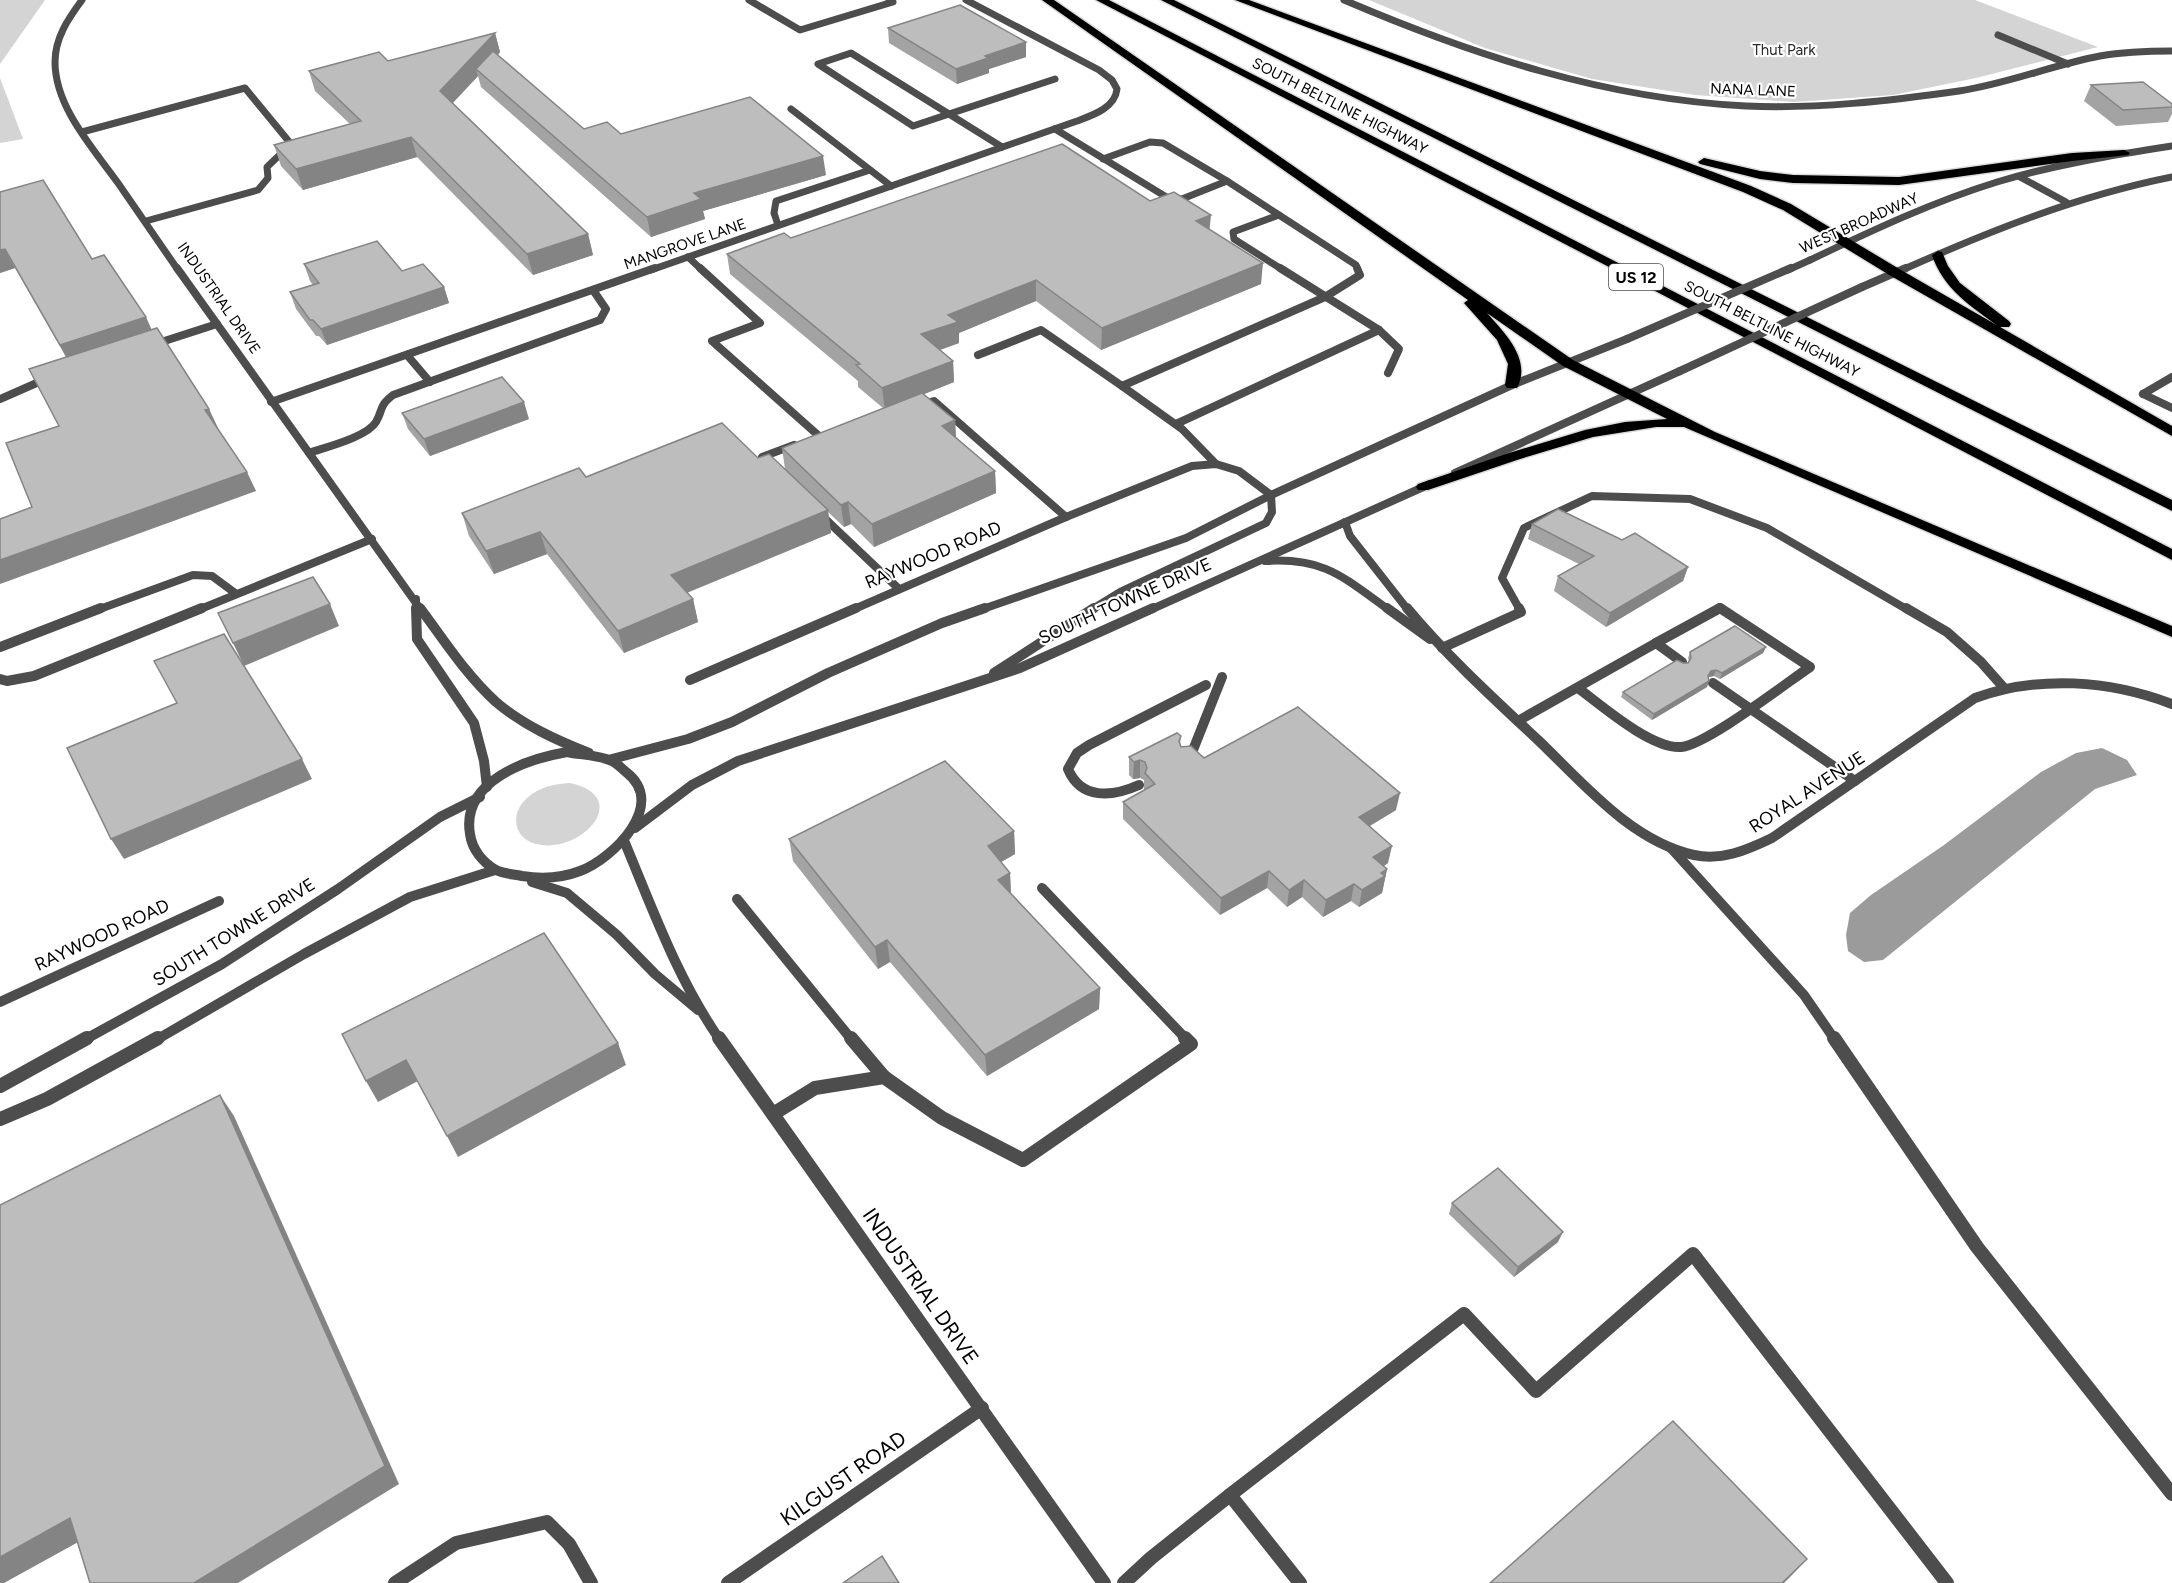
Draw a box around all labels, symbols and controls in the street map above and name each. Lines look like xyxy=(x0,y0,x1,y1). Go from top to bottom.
park label: Thut Park xyxy=(1753,41,1816,59)
street label: SOUTH BELTLINE HIGHWAY xyxy=(1249,54,1431,158)
street label: NANA LANE xyxy=(1710,80,1796,100)
street label: WEST BROADWAY xyxy=(1797,189,1921,257)
street label: MANGROVE LANE xyxy=(621,215,749,273)
street label: INDUSTRIAL DRIVE xyxy=(174,239,264,357)
road number: US 12 xyxy=(1609,264,1663,290)
street label: SOUTH BELTLINE HIGHWAY xyxy=(1681,277,1863,381)
street label: RAYWOOD ROAD xyxy=(861,516,1005,594)
street label: SOUTH TOWNE DRIVE xyxy=(1035,553,1215,649)
street label: ROYAL AVENUE xyxy=(1745,746,1869,838)
street label: SOUTH TOWNE DRIVE xyxy=(149,873,319,991)
street label: RAYWOOD ROAD xyxy=(31,894,173,976)
street label: INDUSTRIAL DRIVE xyxy=(858,1203,984,1369)
street label: KILGUST ROAD xyxy=(775,1425,911,1531)

